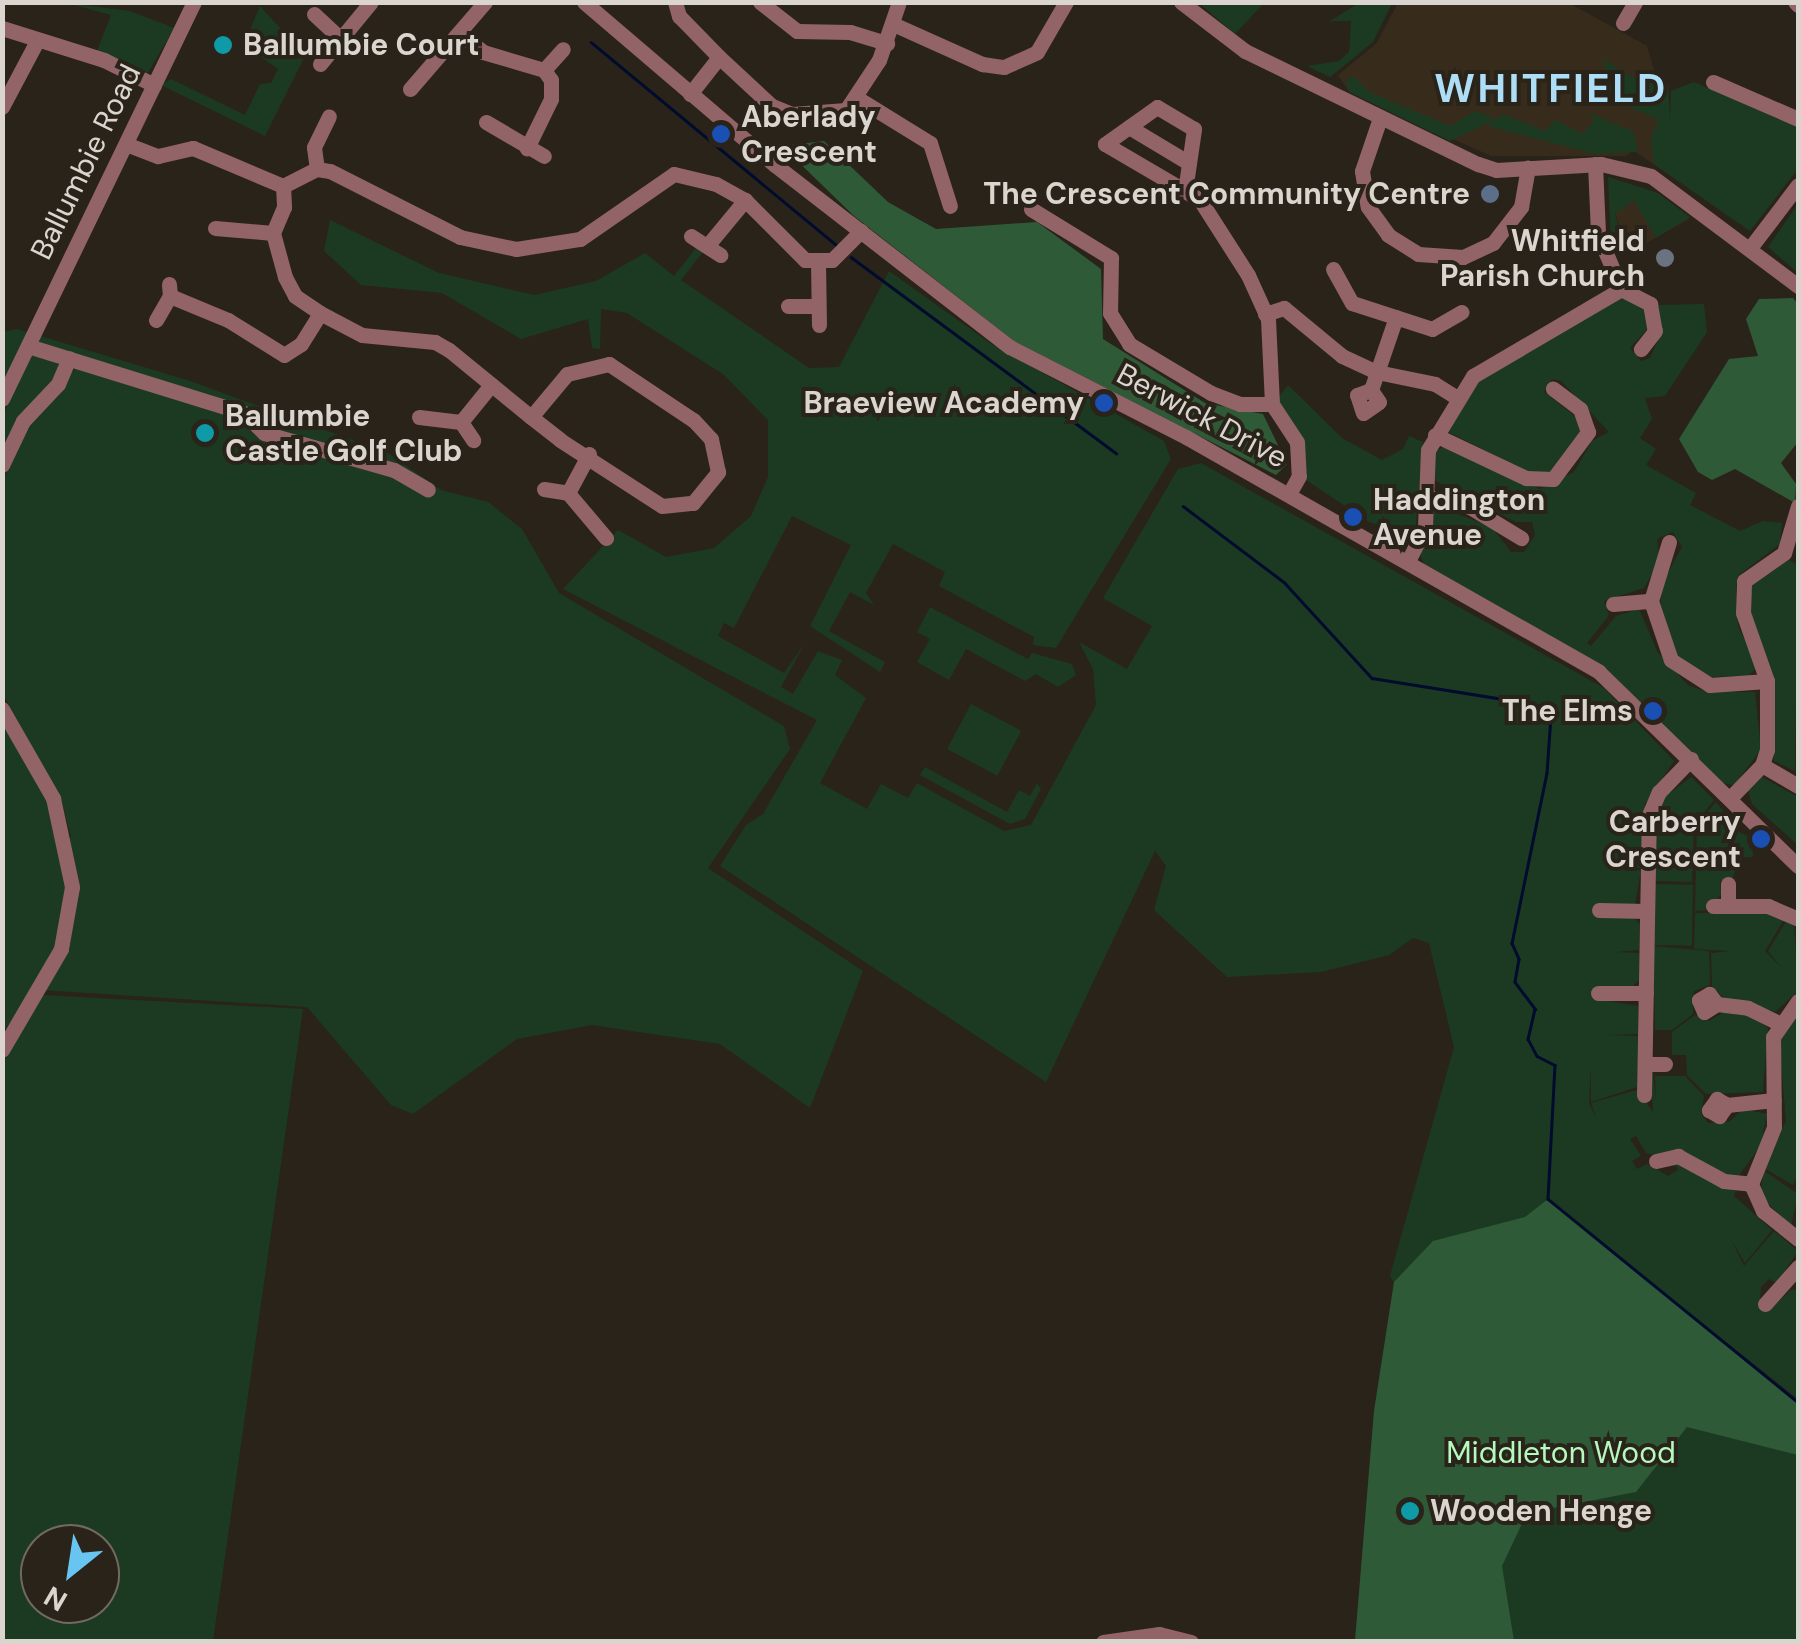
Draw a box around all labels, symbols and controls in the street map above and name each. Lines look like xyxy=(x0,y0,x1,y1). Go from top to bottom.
place label: Ballumbie Court xyxy=(243,27,480,63)
marker: Ballumbie Court xyxy=(212,34,234,56)
street label: Ballumbie Road xyxy=(23,59,149,265)
district label: WHITFIELD xyxy=(1434,64,1668,112)
place label: Aberlady Crescent xyxy=(741,99,877,170)
marker: Aberlady Crescent xyxy=(710,123,732,145)
place label: The Crescent Community Centre xyxy=(983,176,1470,212)
marker: The Crescent Community Centre xyxy=(1479,183,1501,205)
place label: Whitfield Parish Church xyxy=(1440,223,1645,294)
marker: Whitfield Parish Church xyxy=(1654,247,1676,269)
street label: Berwick Drive xyxy=(1111,356,1293,476)
place label: Braeview Academy xyxy=(803,385,1084,421)
marker: Braeview Academy xyxy=(1093,392,1115,414)
place label: Ballumbie Castle Golf Club xyxy=(225,398,462,468)
marker: Ballumbie Castle Golf Club xyxy=(194,422,216,444)
place label: Haddington Avenue xyxy=(1373,482,1545,552)
marker: Haddington Avenue xyxy=(1342,506,1364,528)
place label: The Elms xyxy=(1502,693,1633,729)
marker: The Elms xyxy=(1642,700,1664,722)
place label: Carberry Crescent xyxy=(1605,804,1741,874)
marker: Carberry Crescent xyxy=(1750,828,1772,850)
park label: Middleton Wood xyxy=(1446,1435,1676,1471)
place label: Wooden Henge xyxy=(1430,1493,1652,1529)
marker: Wooden Henge xyxy=(1399,1500,1421,1522)
north arrow xyxy=(20,1524,120,1624)
text: N xyxy=(38,1578,74,1620)

